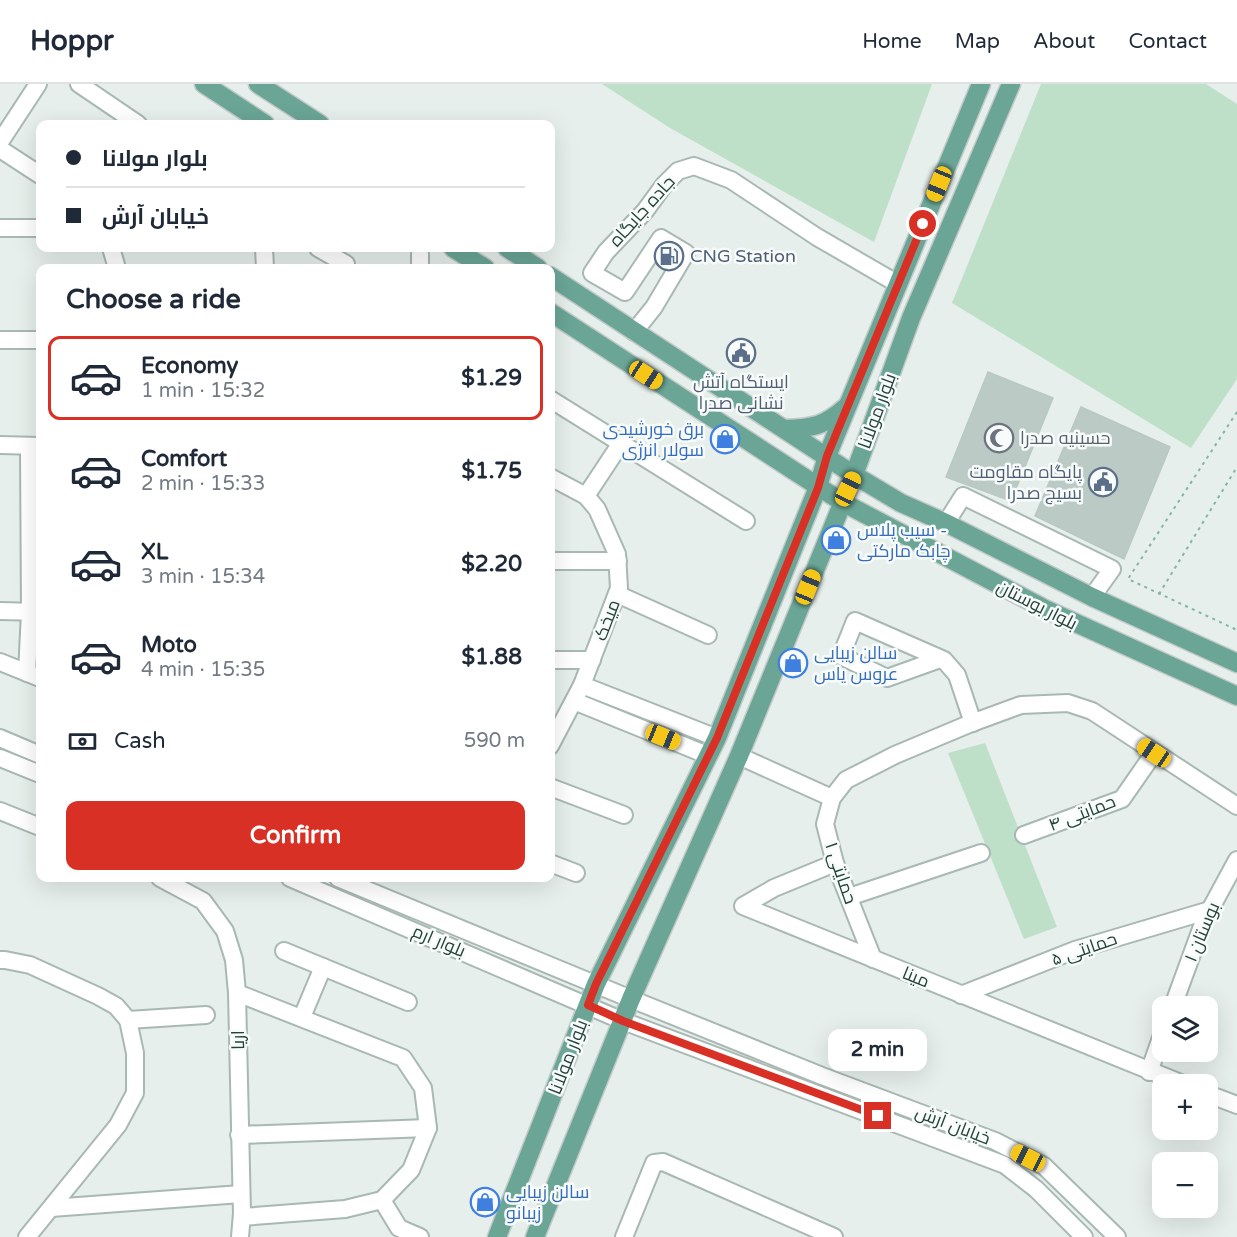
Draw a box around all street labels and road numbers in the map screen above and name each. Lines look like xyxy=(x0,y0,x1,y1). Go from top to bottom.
street label: جاده جایگاه xyxy=(604,171,680,251)
street label: بلوار مولانا xyxy=(853,370,901,452)
street label: بلوار بوستان xyxy=(993,575,1081,635)
street label: میخک xyxy=(589,596,625,644)
street label: حمایتی ۴ xyxy=(1045,790,1119,836)
street label: حمایتی ۱ xyxy=(820,839,862,907)
street label: بوستان ۱ xyxy=(1180,899,1224,965)
street label: بلوار ارم xyxy=(409,920,469,963)
street label: حمایتی ۵ xyxy=(1048,928,1120,970)
street label: مینا xyxy=(899,962,933,992)
street label: بلوار مولانا xyxy=(544,1016,592,1098)
street label: اریا xyxy=(227,1030,249,1050)
street label: خیابان آرش xyxy=(912,1101,994,1149)

